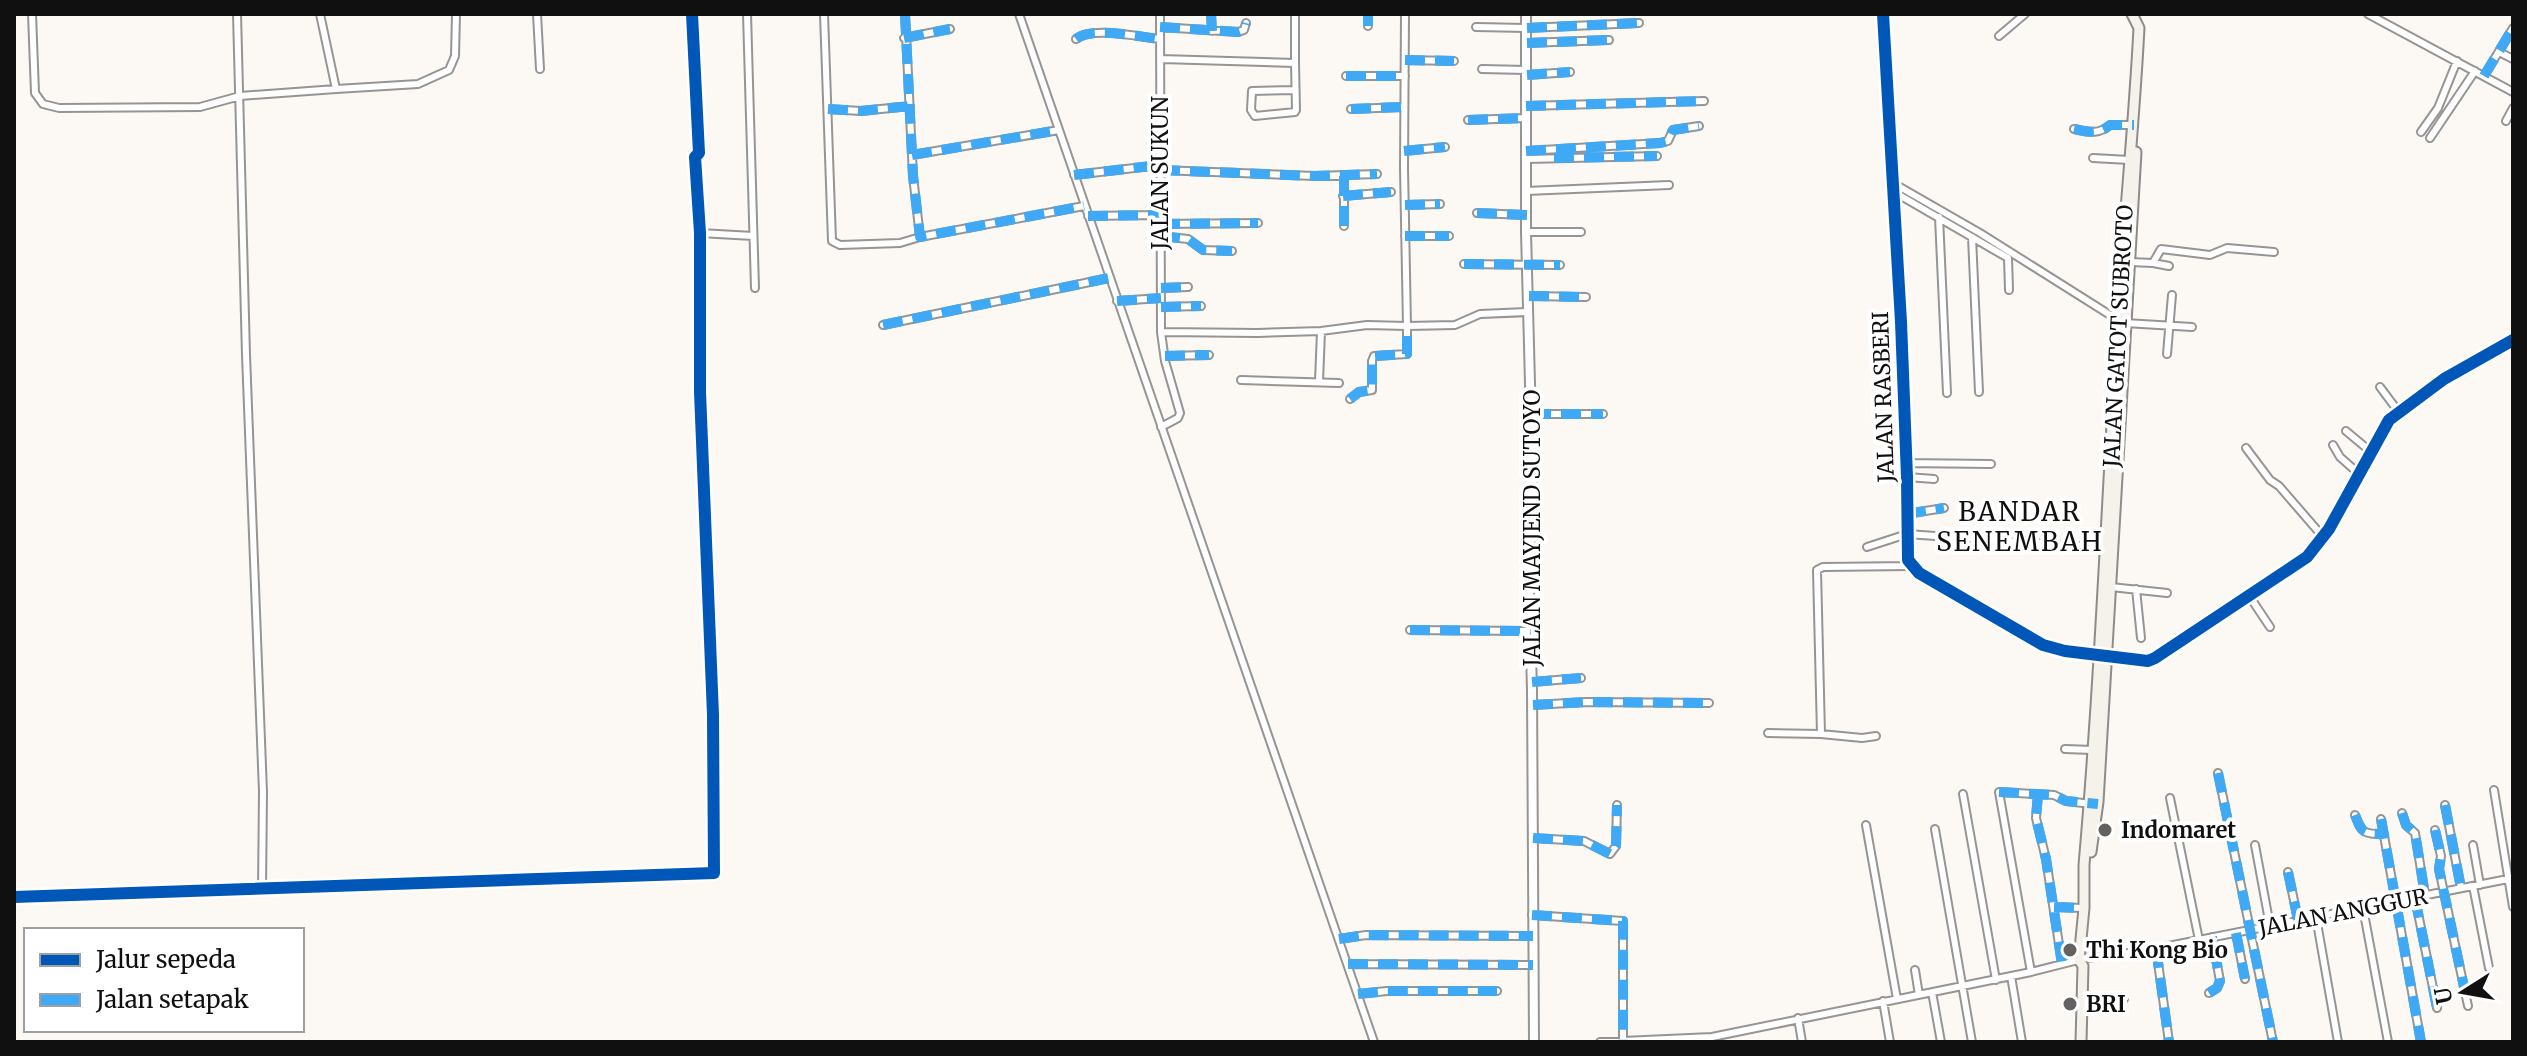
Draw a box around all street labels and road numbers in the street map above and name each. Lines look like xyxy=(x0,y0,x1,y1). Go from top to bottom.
street label: JALAN SUKUN xyxy=(1146,96,1174,251)
street label: JALAN GATOT SUBROTO xyxy=(2097,204,2139,469)
street label: JALAN RASBERI xyxy=(1866,311,1900,484)
street label: JALAN MAYJEND SUTOYO xyxy=(1518,390,1546,667)
street label: JALAN ANGGUR xyxy=(2255,882,2431,942)

